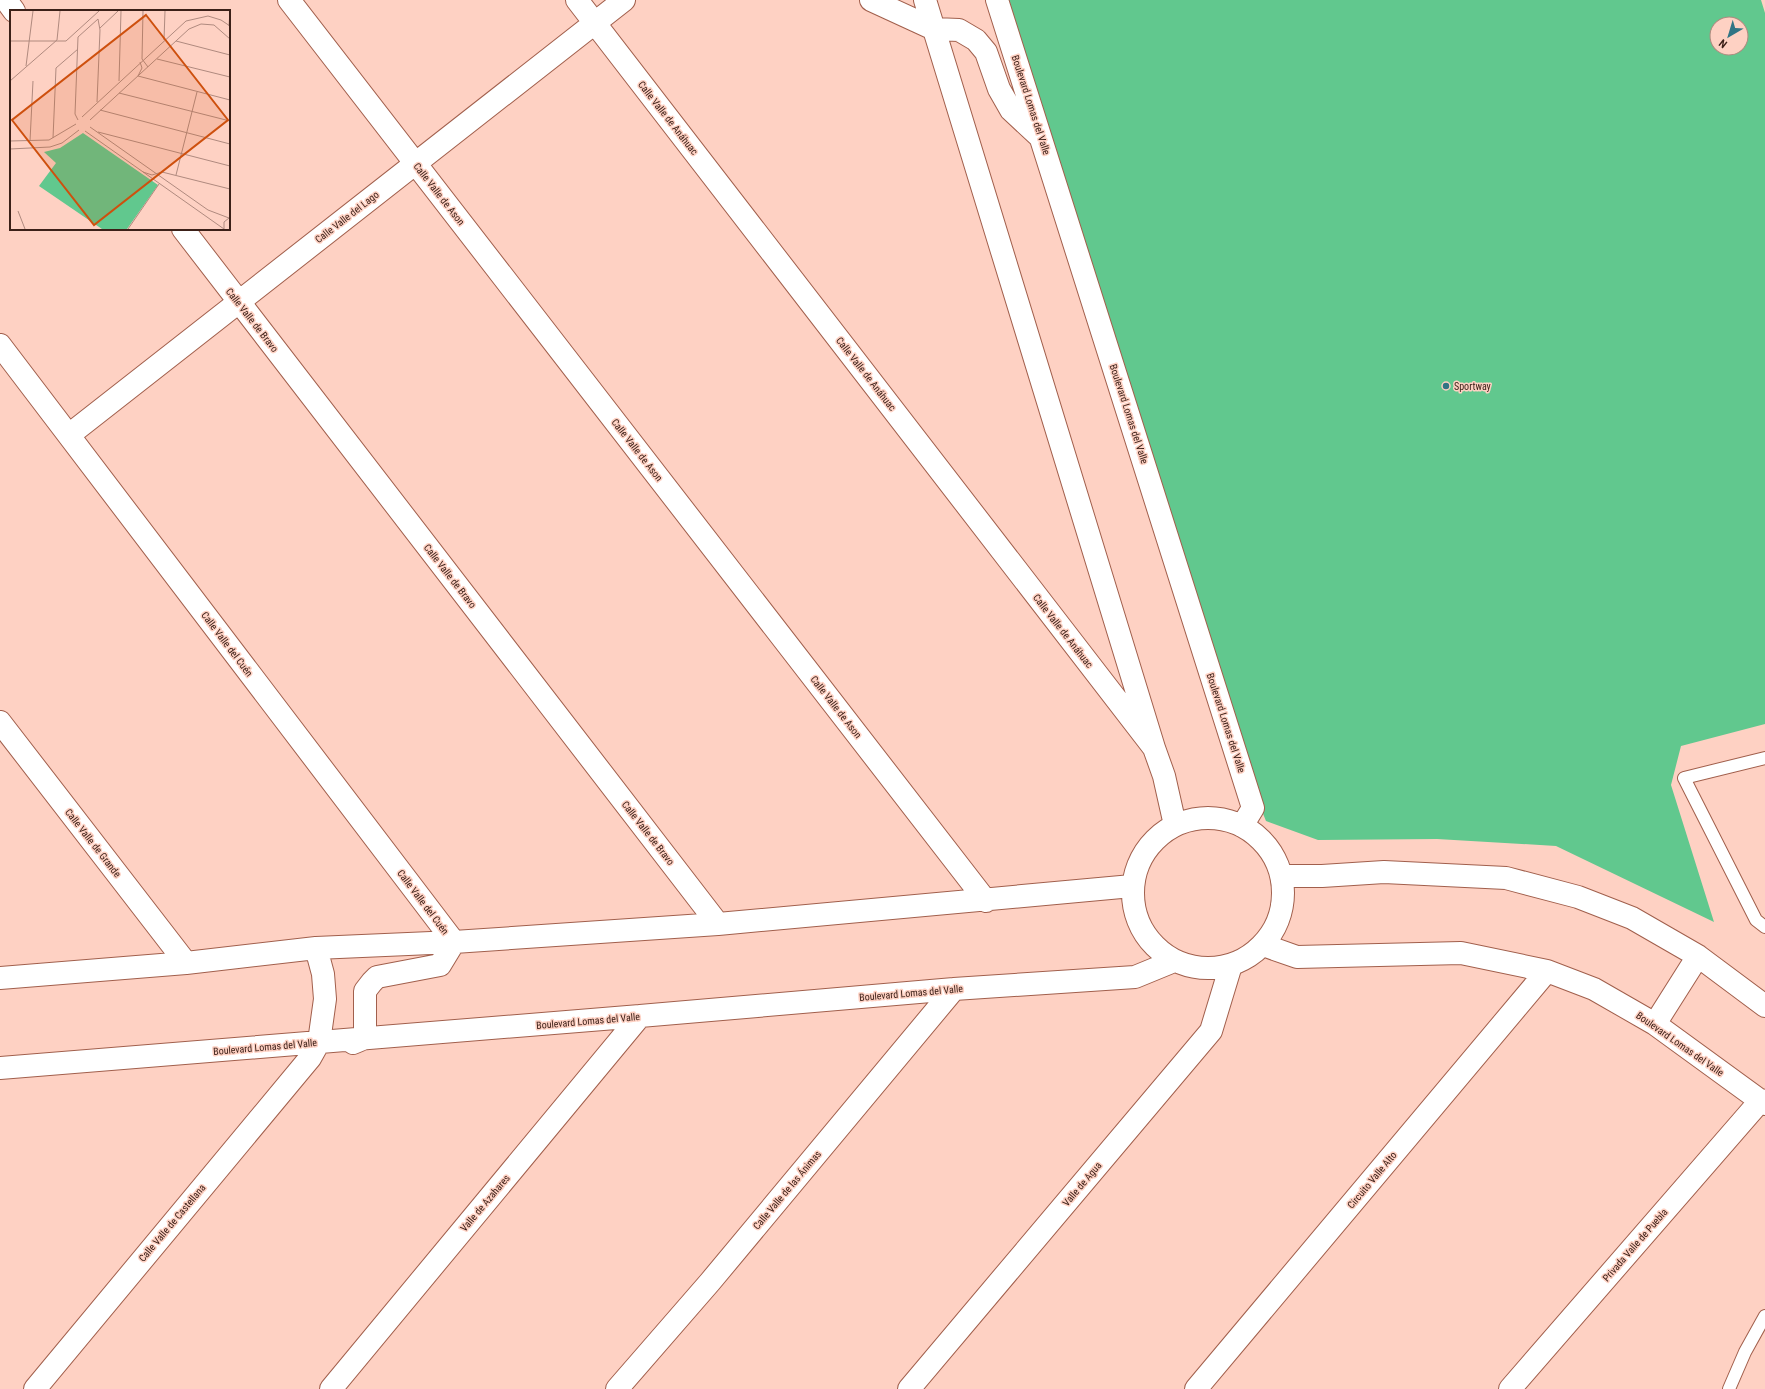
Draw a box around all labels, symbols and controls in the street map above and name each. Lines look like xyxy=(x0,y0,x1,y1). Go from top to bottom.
inset map xyxy=(10,10,230,230)
north arrow xyxy=(1709,16,1749,56)
text: N xyxy=(1716,36,1730,51)
street label: Boulevard Lomas del Valle xyxy=(1010,54,1052,156)
street label: Calle Valle de Anáhuac xyxy=(636,79,700,157)
street label: Calle Valle de Ason xyxy=(411,161,467,227)
street label: Calle Valle del Lago xyxy=(313,189,381,245)
street label: Calle Valle de Bravo xyxy=(224,286,280,354)
street label: Calle Valle de Anáhuac xyxy=(834,335,898,413)
street label: Boulevard Lomas del Valle xyxy=(1108,363,1150,465)
marker: Sportway xyxy=(1441,381,1451,391)
place label: Sportway xyxy=(1454,381,1491,392)
street label: Calle Valle de Ason xyxy=(609,417,665,483)
street label: Calle Valle de Bravo xyxy=(422,542,478,610)
street label: Calle Valle de Anáhuac xyxy=(1031,592,1095,670)
street label: Calle Valle del Cuén xyxy=(199,610,255,679)
street label: Boulevard Lomas del Valle xyxy=(1205,672,1247,774)
street label: Calle Valle de Ason xyxy=(808,674,864,740)
street label: Calle Valle de Bravo xyxy=(620,799,676,867)
street label: Calle Valle de Grande xyxy=(63,807,123,880)
street label: Calle Valle del Cuén xyxy=(395,868,451,937)
street label: Boulevard Lomas del Valle xyxy=(859,983,964,1003)
street label: Boulevard Lomas del Valle xyxy=(1634,1010,1726,1079)
street label: Boulevard Lomas del Valle xyxy=(536,1011,641,1031)
street label: Boulevard Lomas del Valle xyxy=(213,1037,318,1057)
street label: Calle Valle de las Ánimas xyxy=(750,1147,823,1232)
street label: Circuito Valle Alto xyxy=(1345,1149,1399,1211)
street label: Valle de Agua xyxy=(1060,1160,1104,1208)
street label: Valle de Azahares xyxy=(458,1172,512,1234)
street label: Calle Valle de Castellana xyxy=(136,1182,208,1264)
street label: Privada Valle de Puebla xyxy=(1600,1206,1670,1284)

